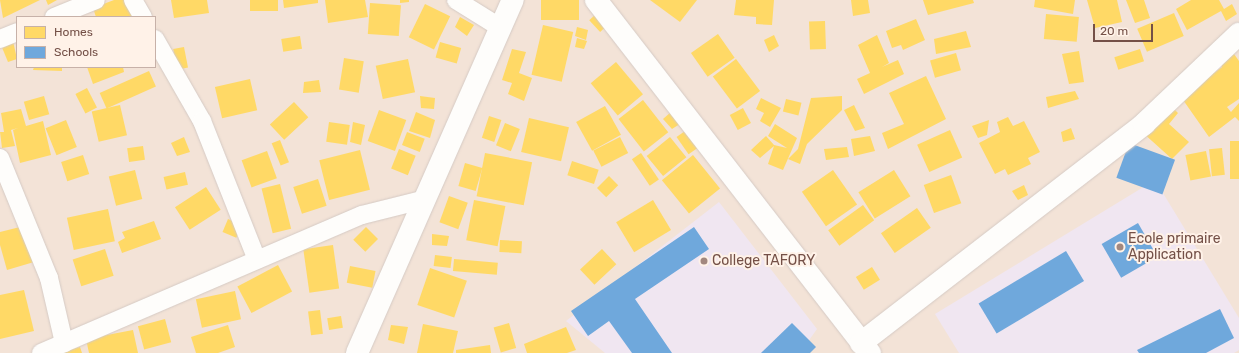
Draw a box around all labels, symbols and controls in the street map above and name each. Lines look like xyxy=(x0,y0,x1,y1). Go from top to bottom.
legend xyxy=(16,16,156,68)
scale bar xyxy=(1095,16,1155,42)
text: 20 m xyxy=(1100,24,1128,38)
text: Homes xyxy=(54,25,93,39)
text: Schools xyxy=(54,45,98,59)
place label: Ecole primaire Application xyxy=(1128,231,1220,264)
marker: Ecole primaire Application xyxy=(1115,242,1125,252)
place label: College TAFORY xyxy=(712,253,816,269)
marker: College TAFORY xyxy=(699,256,709,266)

